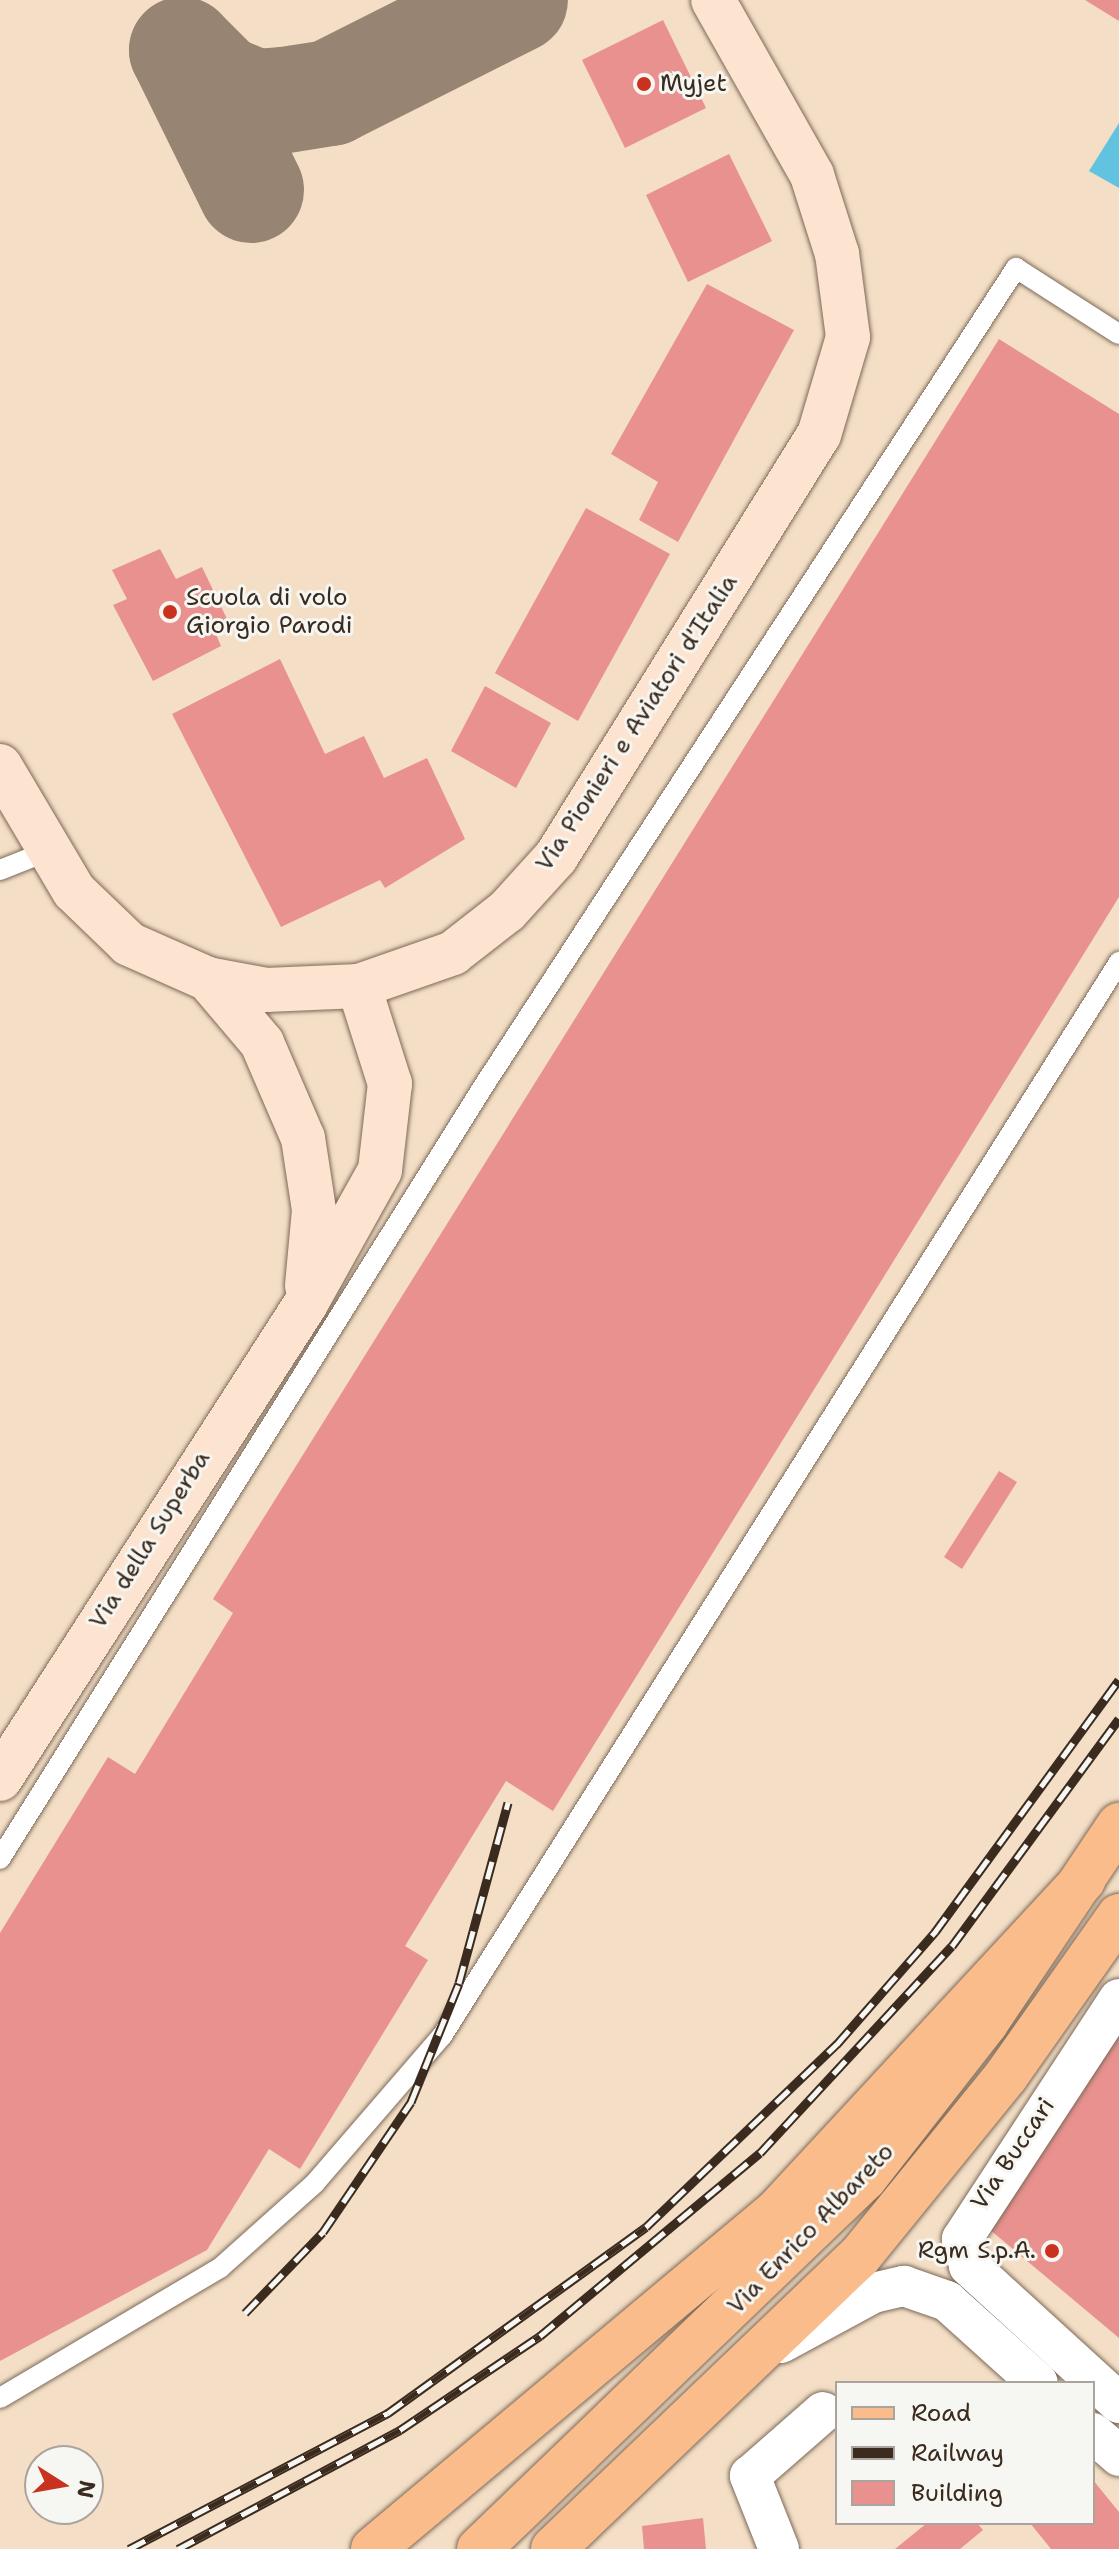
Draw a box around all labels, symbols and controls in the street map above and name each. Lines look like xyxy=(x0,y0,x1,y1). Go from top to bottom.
place label: Myjet xyxy=(660,70,727,98)
marker: Myjet xyxy=(635,75,653,93)
street label: Via Pionieri e Aviatori d'Italia xyxy=(530,569,744,877)
place label: Scuola di volo Giorgio Parodi xyxy=(186,584,353,640)
marker: Scuola di volo Giorgio Parodi xyxy=(161,603,179,621)
street label: Via della Superba xyxy=(84,1446,216,1634)
street label: Via Buccari xyxy=(965,2093,1061,2215)
street label: Via Enrico Albareto xyxy=(722,2137,900,2321)
place label: Rgm S.p.A. xyxy=(918,2237,1036,2265)
marker: Rgm S.p.A. xyxy=(1043,2242,1061,2260)
legend xyxy=(835,2381,1095,2525)
text: Road xyxy=(911,2397,971,2429)
text: Railway xyxy=(911,2437,1004,2469)
north arrow xyxy=(24,2445,104,2525)
text: Building xyxy=(911,2477,1003,2509)
text: N xyxy=(70,2478,102,2501)

